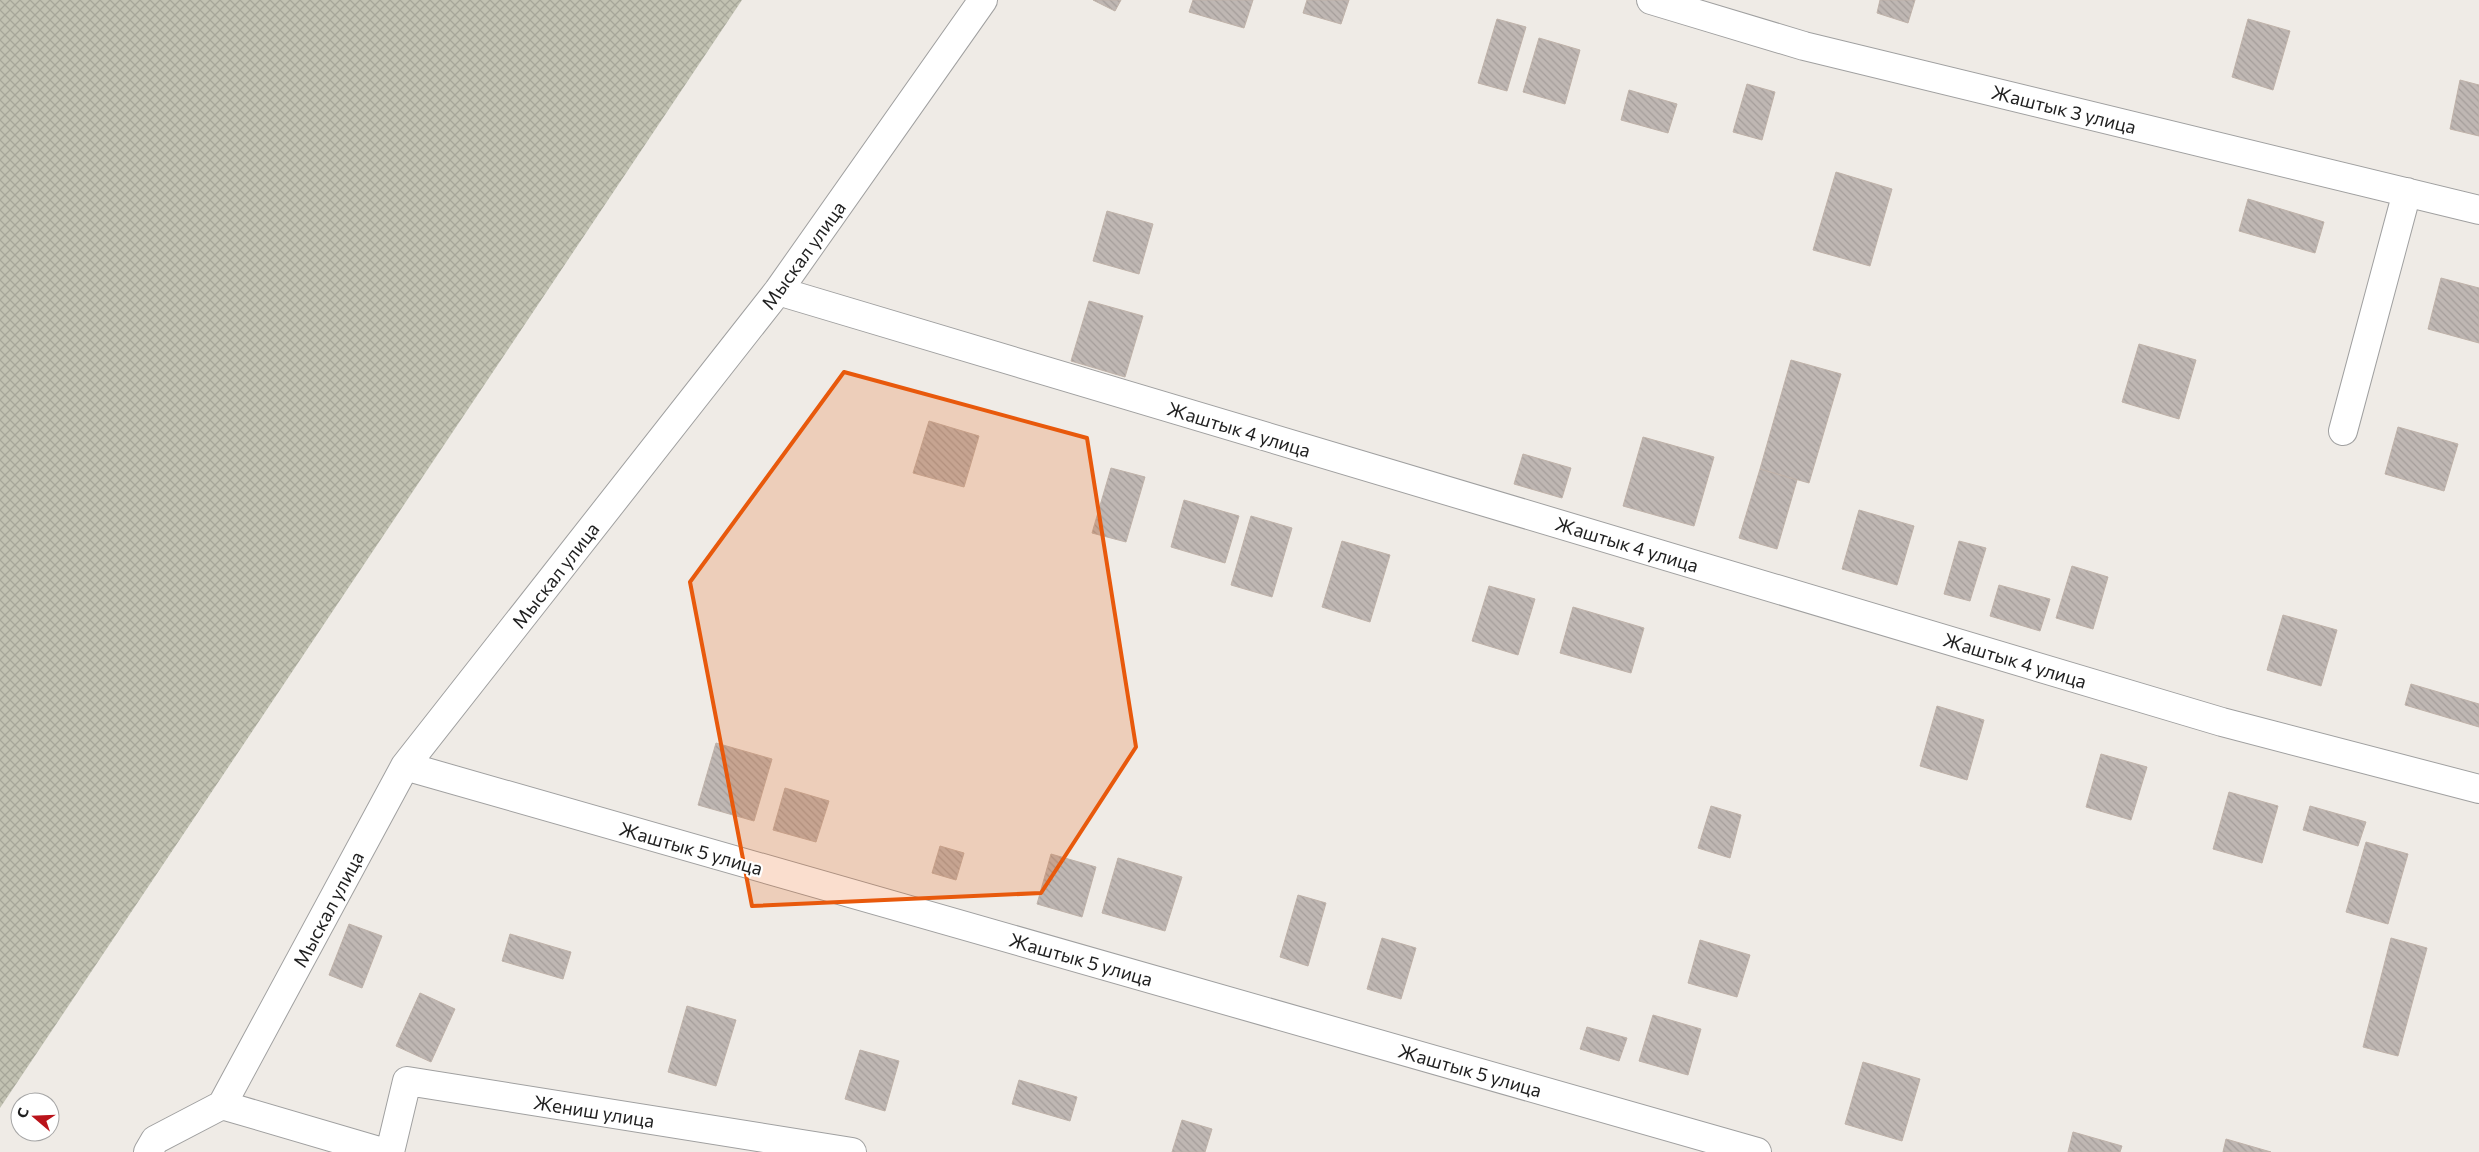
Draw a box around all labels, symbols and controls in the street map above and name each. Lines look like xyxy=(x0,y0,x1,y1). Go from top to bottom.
street label: Жаштык 3 улица xyxy=(1989,80,2139,138)
street label: Мыскал улица xyxy=(756,196,850,314)
street label: Жаштык 4 улица xyxy=(1164,396,1314,462)
street label: Жаштык 4 улица xyxy=(1552,511,1702,577)
street label: Мыскал улица xyxy=(507,518,603,632)
street label: Жаштык 4 улица xyxy=(1940,627,2090,693)
street label: Жаштык 5 улица xyxy=(617,817,765,879)
street label: Мыскал улица xyxy=(288,847,368,971)
street label: Жаштык 5 улица xyxy=(1007,928,1155,990)
street label: Жаштык 5 улица xyxy=(1396,1039,1544,1101)
street label: Жениш улица xyxy=(532,1090,656,1132)
north arrow xyxy=(10,1092,60,1142)
text: С xyxy=(13,1105,32,1120)

